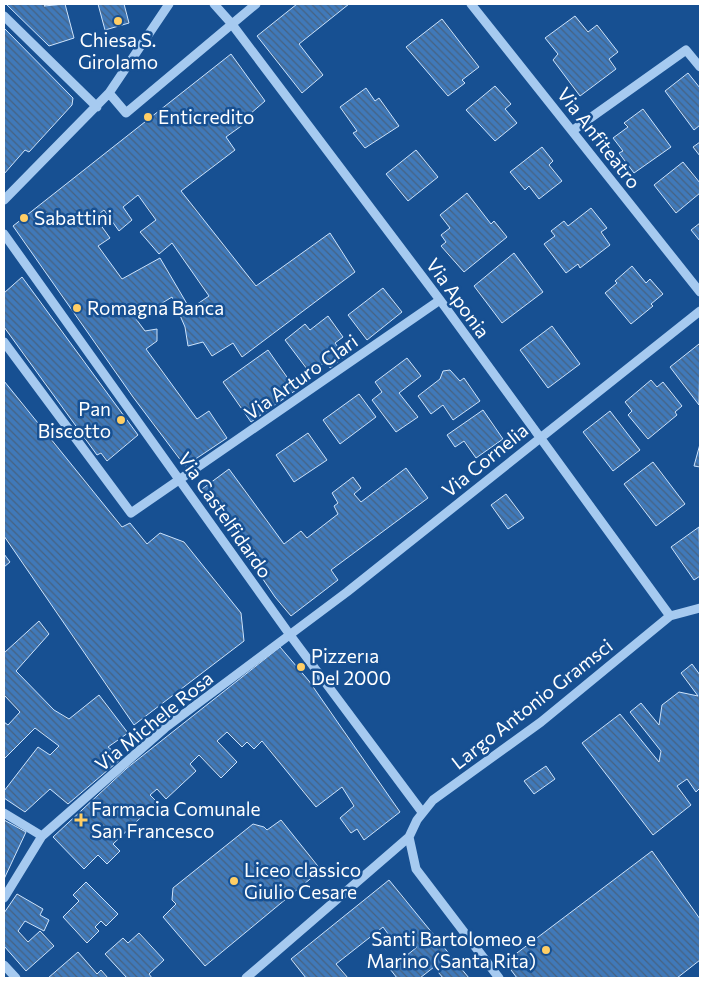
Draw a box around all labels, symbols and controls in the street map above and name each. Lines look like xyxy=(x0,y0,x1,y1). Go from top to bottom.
marker: Chiesa S. Girolamo xyxy=(112,15,124,27)
place label: Chiesa S. Girolamo xyxy=(78,28,158,73)
street label: Via Anfiteatro xyxy=(553,83,646,193)
place label: Enticredito xyxy=(158,105,254,128)
marker: Enticredito xyxy=(142,111,154,123)
place label: Sabattini xyxy=(34,206,113,229)
marker: Sabattini xyxy=(18,212,30,224)
street label: Via Aponia xyxy=(422,253,495,342)
place label: Romagna Banca xyxy=(87,296,224,319)
marker: Romagna Banca xyxy=(71,302,83,314)
street label: Via Arturo Clari xyxy=(240,329,362,424)
place label: Pan Biscotto xyxy=(38,397,111,442)
marker: Pan Biscotto xyxy=(115,414,127,426)
street label: Via Cornelia xyxy=(437,418,532,501)
street label: Via Castelfidardo xyxy=(173,447,277,582)
street label: Largo Antonio Gramsci xyxy=(447,634,617,774)
place label: Pizzerıa Del 2000 xyxy=(311,644,391,689)
marker: Pizzerıa Del 2000 xyxy=(295,661,307,673)
street label: Via Michele Rosa xyxy=(90,666,217,775)
place label: Farmacia Comunale San Francesco xyxy=(91,797,261,842)
marker: Farmacia Comunale San Francesco xyxy=(75,814,87,826)
place label: Liceo classico Giulio Cesare xyxy=(244,858,361,903)
marker: Liceo classico Giulio Cesare xyxy=(228,875,240,887)
place label: Santi Bartolomeo e Marino (Santa Rita) xyxy=(366,927,536,972)
marker: Santi Bartolomeo e Marino (Santa Rita) xyxy=(540,944,552,956)

